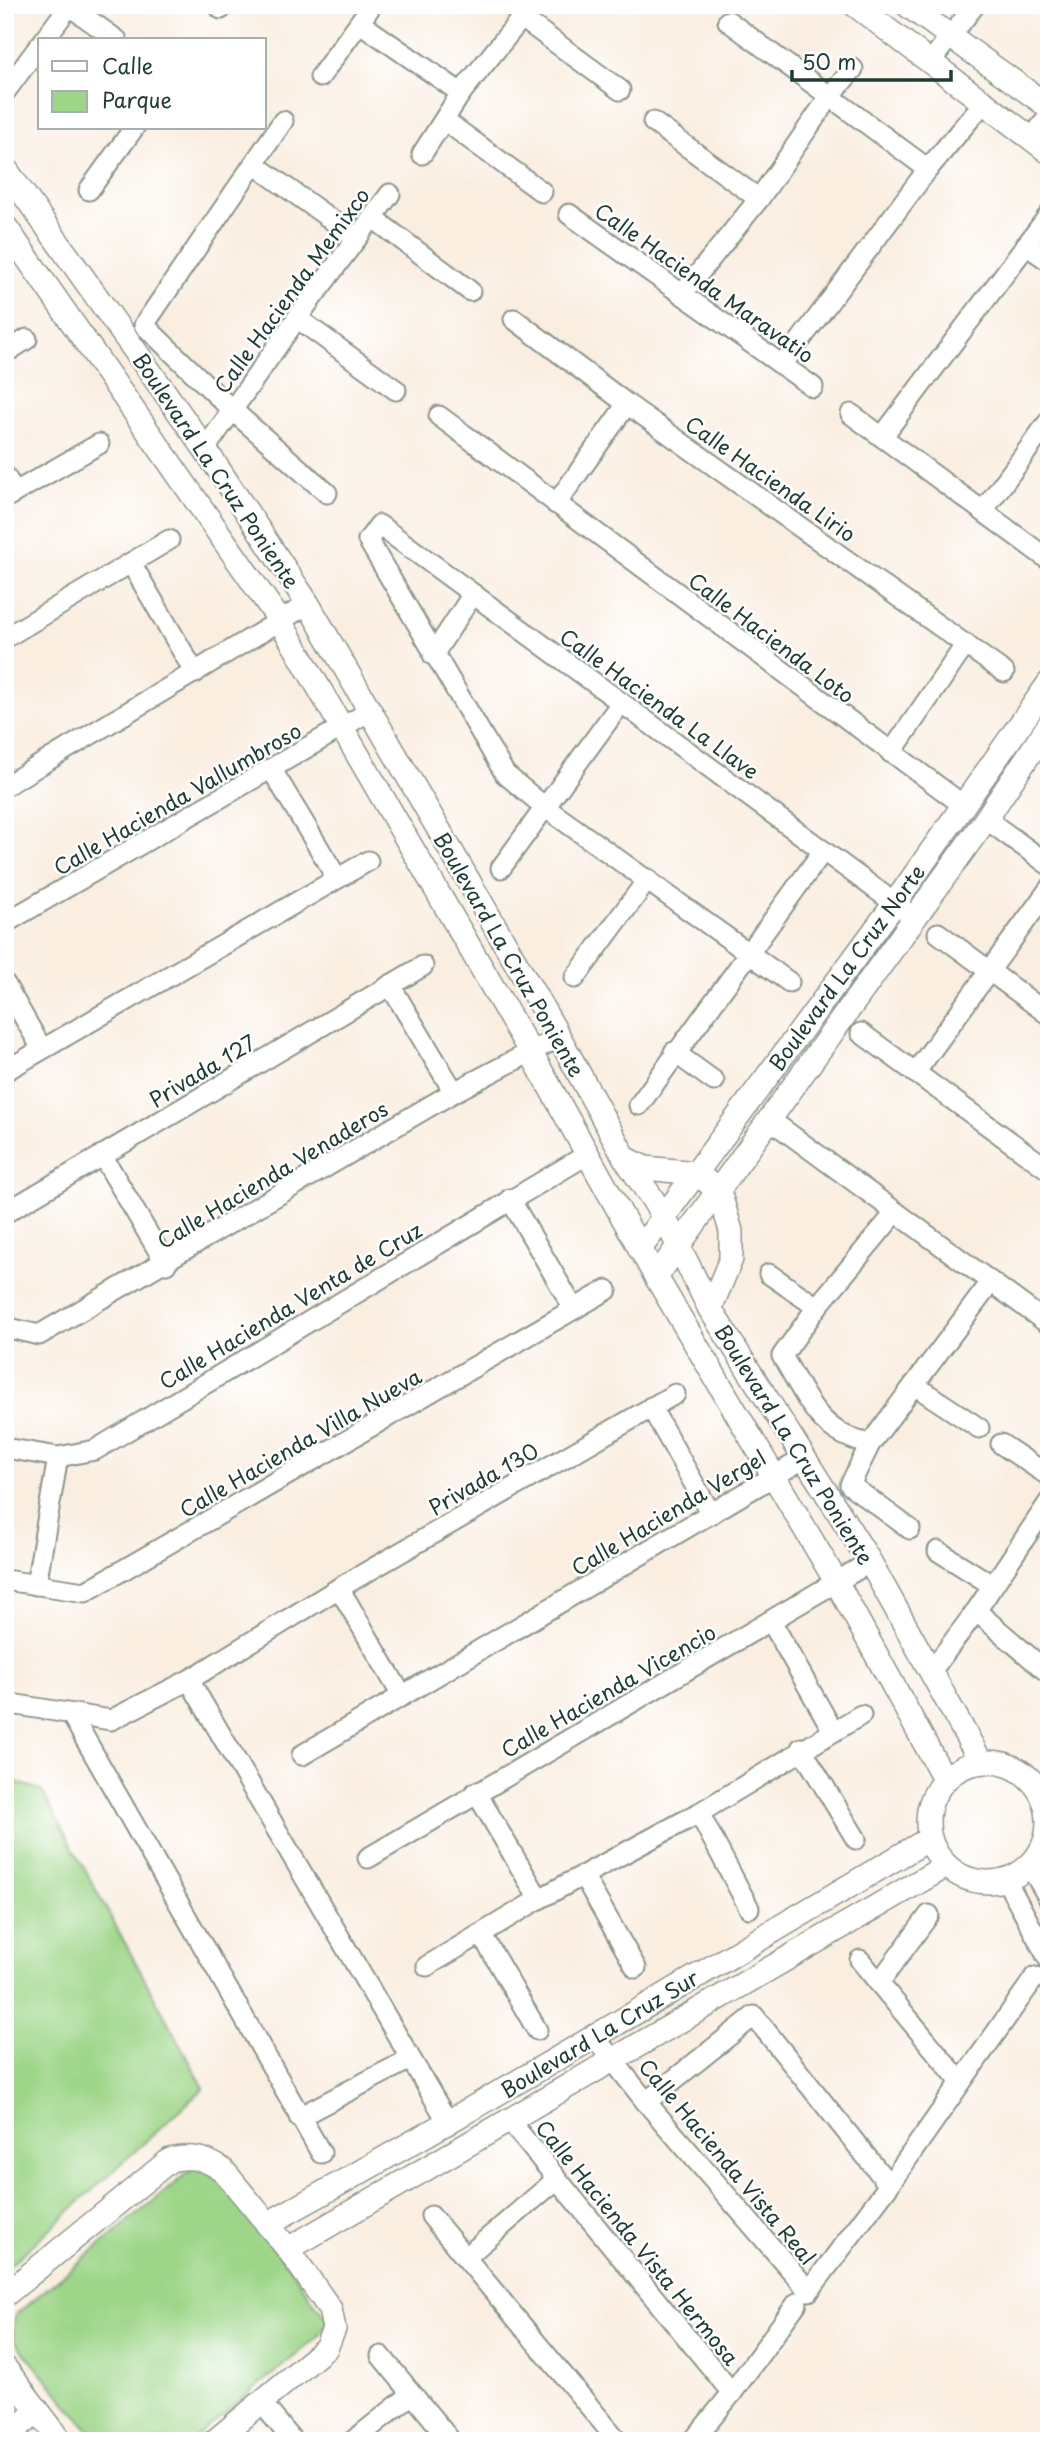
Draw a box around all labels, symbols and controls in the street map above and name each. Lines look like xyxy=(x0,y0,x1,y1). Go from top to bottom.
legend xyxy=(38,38,266,130)
scale bar xyxy=(792,38,951,82)
text: 50 m xyxy=(802,45,856,77)
text: Calle xyxy=(102,49,153,81)
text: Parque xyxy=(102,83,172,115)
street label: Calle Hacienda Memixco xyxy=(205,180,377,400)
street label: Calle Hacienda Maravatio xyxy=(589,194,821,370)
street label: Boulevard La Cruz Poniente xyxy=(126,346,308,594)
street label: Calle Hacienda Lirio xyxy=(679,407,863,549)
street label: Calle Hacienda Loto xyxy=(682,564,862,710)
street label: Calle Hacienda La Llave xyxy=(554,620,766,786)
street label: Calle Hacienda Vallumbroso xyxy=(47,714,307,882)
street label: Boulevard La Cruz Poniente xyxy=(427,826,593,1082)
street label: Boulevard La Cruz Norte xyxy=(760,857,932,1077)
street label: Privada 127 xyxy=(143,1026,261,1114)
street label: Calle Hacienda Venaderos xyxy=(150,1092,394,1256)
street label: Calle Hacienda Venta de Cruz xyxy=(152,1213,428,1396)
street label: Boulevard La Cruz Poniente xyxy=(708,1318,882,1570)
street label: Calle Hacienda Villa Nueva xyxy=(173,1359,428,1524)
street label: Privada 130 xyxy=(422,1434,544,1522)
street label: Calle Hacienda Vergel xyxy=(565,1441,771,1583)
street label: Calle Hacienda Vicencio xyxy=(495,1615,721,1765)
street label: Boulevard La Cruz Sur xyxy=(494,1961,704,2105)
street label: Calle Hacienda Vista Real xyxy=(632,2051,824,2271)
street label: Calle Hacienda Vista Hermosa xyxy=(529,2112,747,2372)

